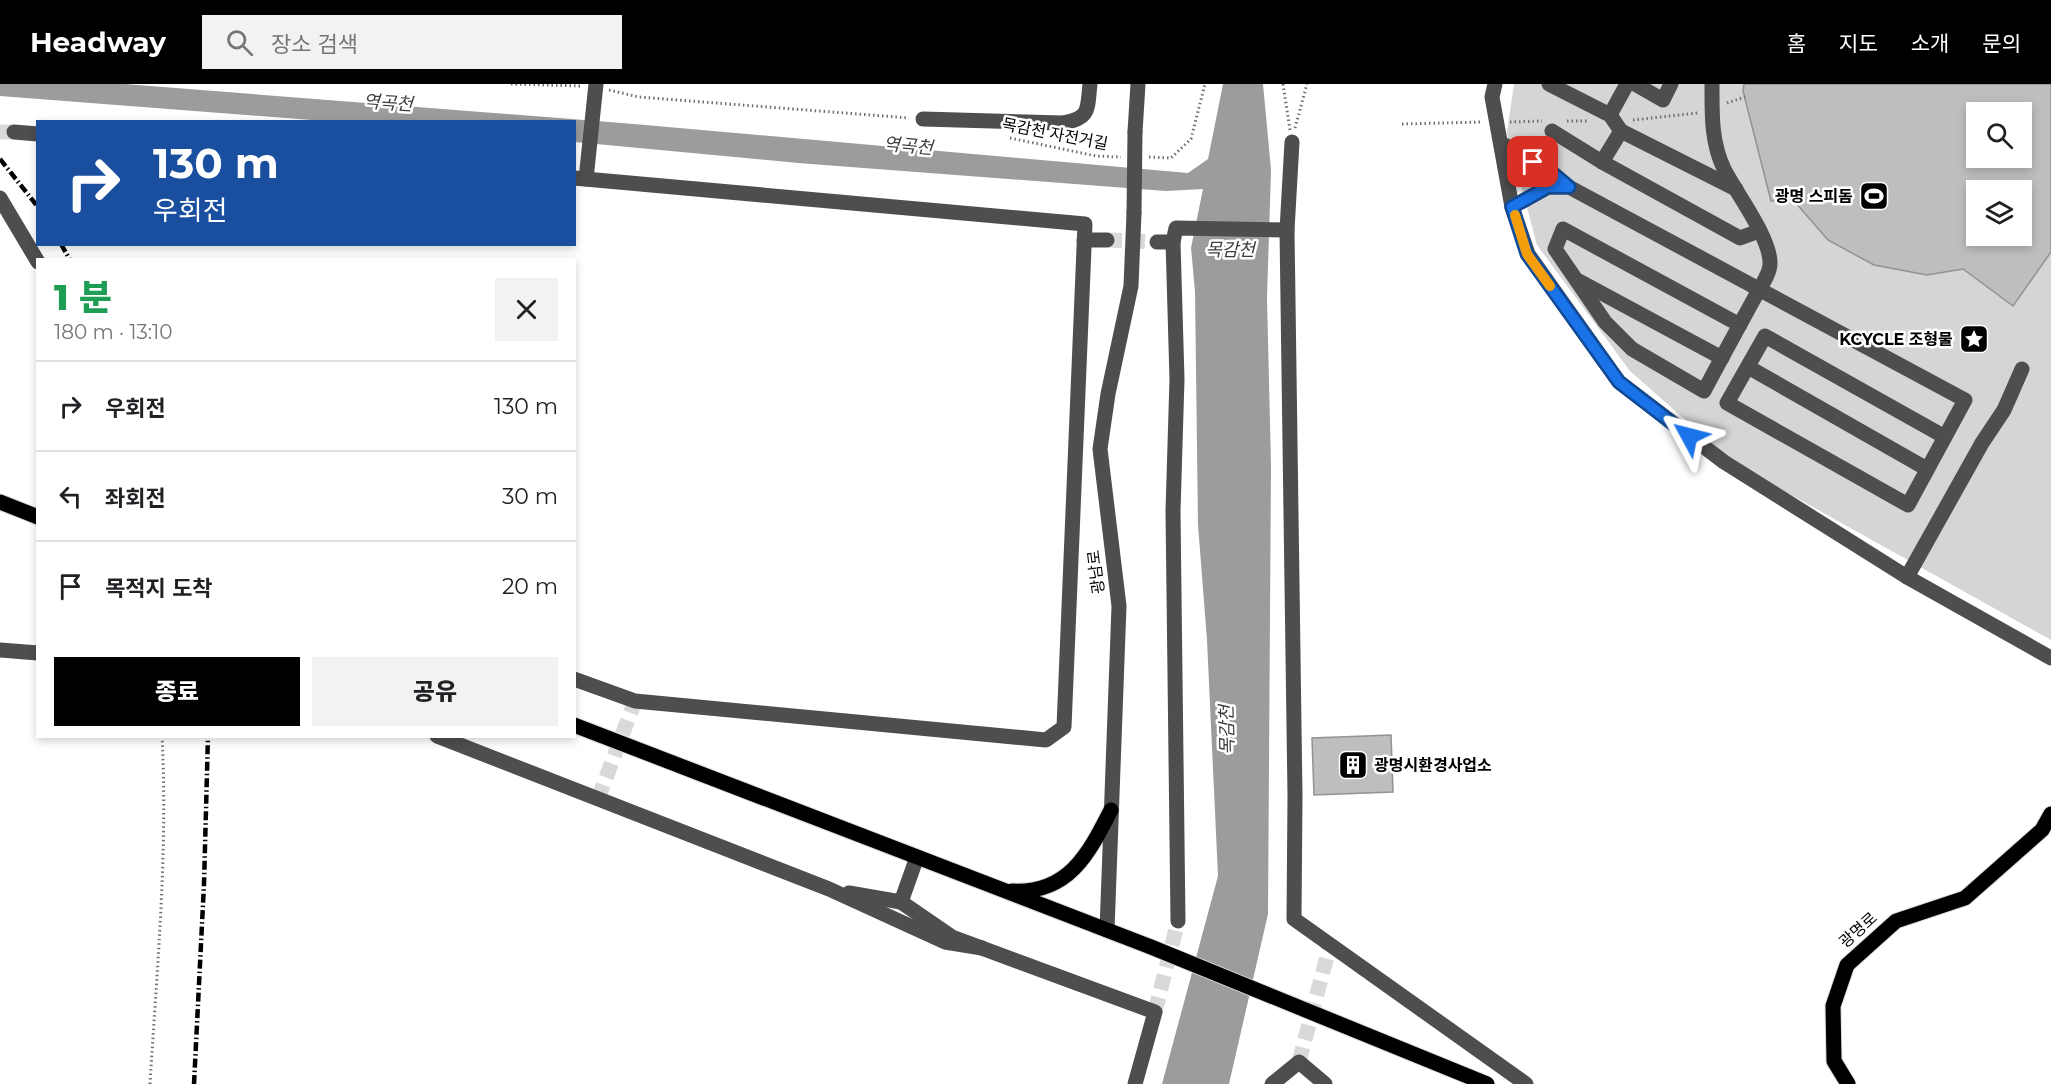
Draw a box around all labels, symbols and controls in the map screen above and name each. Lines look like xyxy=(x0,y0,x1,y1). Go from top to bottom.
search box xyxy=(202,15,622,69)
text: Headway xyxy=(30,25,166,59)
icon: search xyxy=(223,26,256,59)
text: 장소 검색 xyxy=(271,31,358,58)
text: 홈 xyxy=(1787,31,1806,56)
text: 지도 xyxy=(1839,31,1878,56)
text: 소개 xyxy=(1911,31,1949,56)
text: 문의 xyxy=(1982,31,2021,56)
water label: 역곡천 xyxy=(362,90,416,116)
map controls xyxy=(1966,102,2032,246)
button: search xyxy=(1966,102,2032,168)
street label: 목감천 자전거길 xyxy=(1001,114,1109,154)
water label: 역곡천 xyxy=(882,133,936,159)
pin xyxy=(1507,136,1558,187)
text: 130 m xyxy=(153,137,279,189)
icon: right xyxy=(54,144,132,222)
icon: arrive xyxy=(1516,145,1549,178)
sports icon: 광명 스피돔 xyxy=(1858,180,1890,212)
button: layers xyxy=(1966,180,2032,246)
place label: 광명 스피돔 xyxy=(1775,187,1853,206)
text: 우회전 xyxy=(153,194,228,227)
water label: 목감천 xyxy=(1205,239,1257,261)
text: 1 분 xyxy=(54,275,112,319)
button: close xyxy=(495,278,558,341)
text: 180 m · 13:10 xyxy=(54,320,172,344)
place icon: KCYCLE 조형물 xyxy=(1958,323,1990,355)
place label: KCYCLE 조형물 xyxy=(1839,330,1953,349)
icon: right xyxy=(54,390,87,423)
text: 130 m xyxy=(494,393,558,420)
text: 우회전 xyxy=(105,395,166,422)
position arrow xyxy=(1657,404,1721,468)
icon: left xyxy=(54,480,87,513)
text: 30 m xyxy=(502,483,558,510)
text: 좌회전 xyxy=(105,485,166,512)
street label: 광남로 xyxy=(1084,549,1108,595)
icon: arrive xyxy=(54,570,87,603)
text: 20 m xyxy=(502,573,558,600)
text: 목적지 도착 xyxy=(105,575,212,602)
button: 종료 xyxy=(54,657,300,726)
button: 공유 xyxy=(312,657,558,726)
water label: 목감천 xyxy=(1216,703,1238,755)
building icon: 광명시환경사업소 xyxy=(1337,749,1369,781)
place label: 광명시환경사업소 xyxy=(1374,756,1492,775)
street label: 광명로 xyxy=(1835,908,1881,952)

